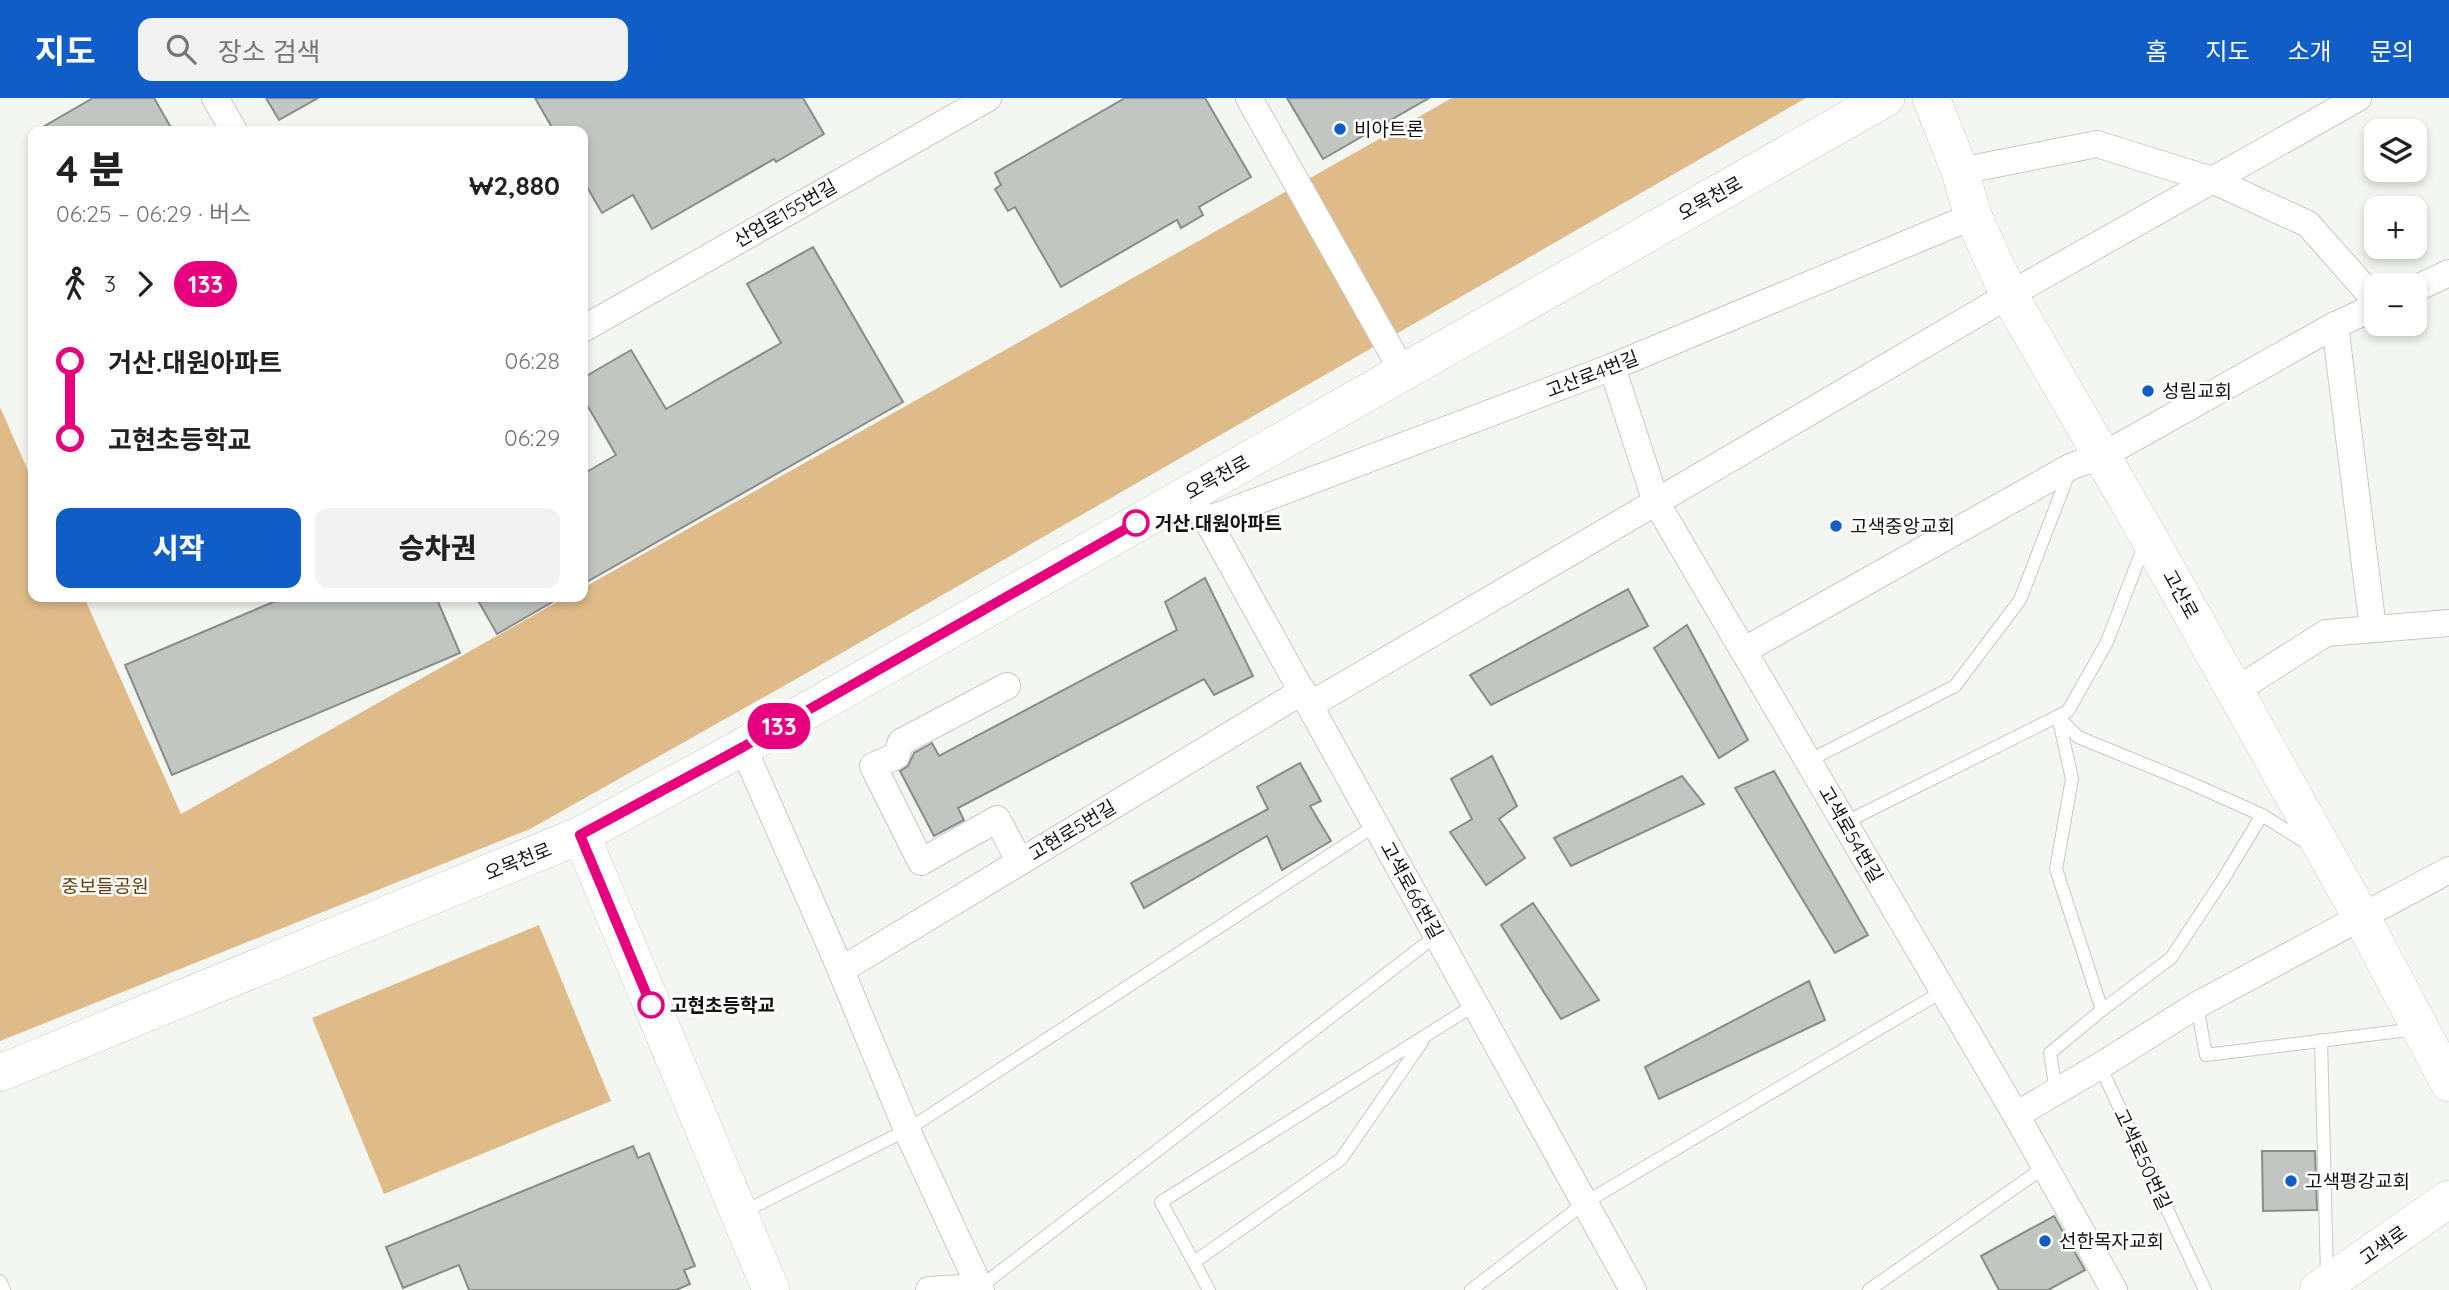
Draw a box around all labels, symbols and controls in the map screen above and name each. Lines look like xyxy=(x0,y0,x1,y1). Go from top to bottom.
search box xyxy=(138,18,628,81)
text: 지도 xyxy=(35,30,96,71)
icon: search xyxy=(162,30,200,68)
text: 장소 검색 xyxy=(218,35,321,68)
text: 홈 xyxy=(2145,36,2167,66)
text: 지도 xyxy=(2205,36,2250,66)
text: 소개 xyxy=(2288,36,2332,66)
text: 문의 xyxy=(2370,36,2414,66)
place label: 비아트론 xyxy=(1354,117,1424,141)
map controls xyxy=(2364,119,2427,336)
button: layers xyxy=(2364,119,2427,182)
marker: 비아트론 xyxy=(1332,121,1348,137)
text: 4 분 xyxy=(56,145,124,193)
text: ₩2,880 xyxy=(469,169,560,202)
street label: 오목천로 xyxy=(1674,171,1746,225)
street label: 산업로155번길 xyxy=(729,174,841,252)
button: + xyxy=(2364,196,2427,259)
text: 06:25 – 06:29 · 버스 xyxy=(56,199,251,228)
icon: walk xyxy=(56,265,94,303)
icon: forward xyxy=(126,265,164,303)
text: 3 xyxy=(104,269,116,298)
text: 133 xyxy=(188,269,223,299)
button: − xyxy=(2364,273,2427,336)
street label: 고산로4번길 xyxy=(1542,345,1642,403)
text: 거산.대원아파트 xyxy=(108,346,282,379)
text: 06:28 xyxy=(504,346,560,375)
place label: 성림교회 xyxy=(2162,379,2232,403)
marker: 성림교회 xyxy=(2140,383,2156,399)
text: 고현초등학교 xyxy=(108,423,252,456)
text: 06:29 xyxy=(504,423,560,452)
street label: 오목천로 xyxy=(1181,450,1253,504)
button: 시작 xyxy=(56,508,301,588)
button: 승차권 xyxy=(315,508,560,588)
marker: 거산.대원아파트 xyxy=(1123,510,1149,536)
place label: 거산.대원아파트 xyxy=(1155,511,1282,535)
place label: 고색중앙교회 xyxy=(1850,514,1955,538)
marker: 고색중앙교회 xyxy=(1828,518,1844,534)
street label: 고산로 xyxy=(2158,565,2204,623)
line badge: 133 xyxy=(739,703,819,749)
text: 133 xyxy=(761,711,797,741)
street label: 고색로54번길 xyxy=(1814,781,1888,887)
street label: 고현로5번길 xyxy=(1024,795,1120,865)
street label: 오목천로 xyxy=(481,837,555,885)
street label: 고색로66번길 xyxy=(1375,837,1449,943)
park label: 중보들공원 xyxy=(61,874,149,898)
marker: 고현초등학교 xyxy=(638,992,664,1018)
place label: 고현초등학교 xyxy=(670,993,775,1017)
street label: 고색로50번길 xyxy=(2109,1105,2177,1213)
place label: 고색평강교회 xyxy=(2305,1169,2410,1193)
marker: 고색평강교회 xyxy=(2283,1173,2299,1189)
street label: 고색로 xyxy=(2355,1220,2411,1270)
place label: 선한목자교회 xyxy=(2059,1229,2164,1253)
marker: 선한목자교회 xyxy=(2037,1233,2053,1249)

